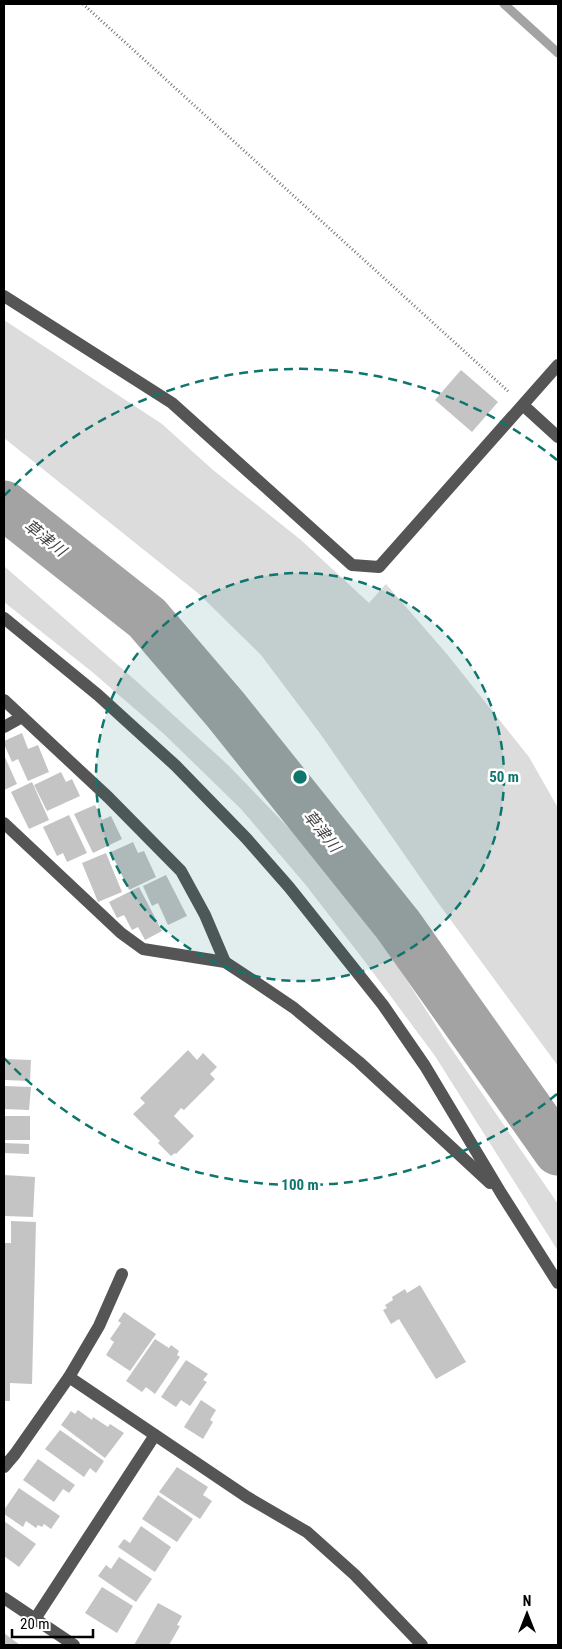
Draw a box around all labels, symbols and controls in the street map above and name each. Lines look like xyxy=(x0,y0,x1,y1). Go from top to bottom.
water label: 草津川 xyxy=(20,516,71,561)
centre of rings xyxy=(291,768,309,786)
text: 50 m xyxy=(489,768,519,786)
water label: 草津川 xyxy=(300,806,346,857)
text: 100 m xyxy=(281,1176,319,1194)
north arrow xyxy=(502,1589,552,1639)
text: N xyxy=(523,1593,531,1609)
scale bar xyxy=(12,1606,94,1638)
text: 20 m xyxy=(20,1615,50,1633)

